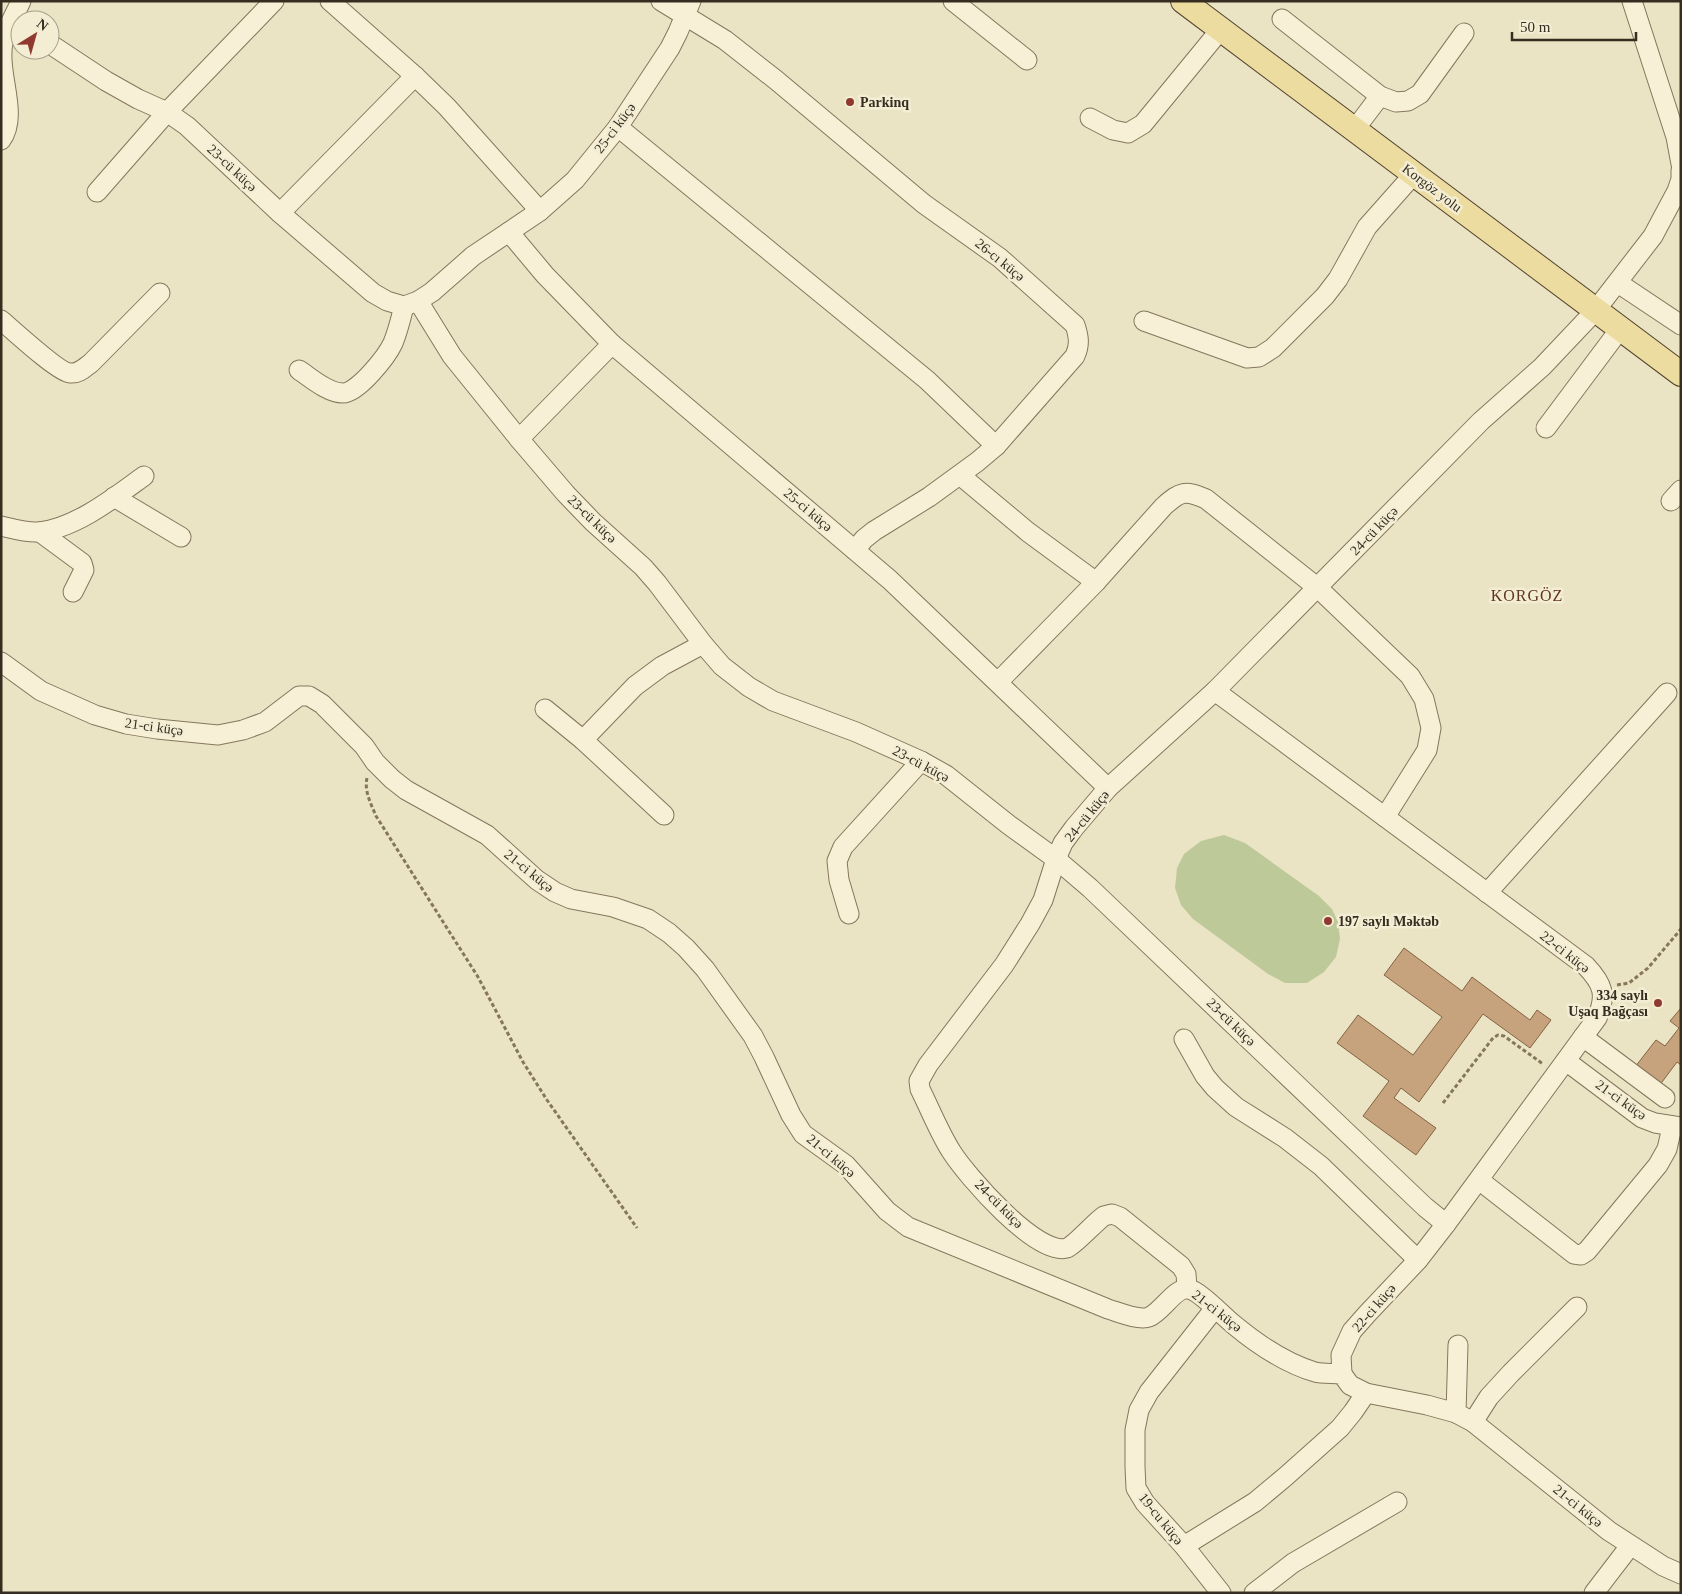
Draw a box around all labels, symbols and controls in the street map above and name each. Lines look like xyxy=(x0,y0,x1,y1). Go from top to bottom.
north arrow xyxy=(10,10,60,60)
scale bar xyxy=(1512,10,1636,42)
text: N xyxy=(34,16,51,34)
text: 50 m xyxy=(1520,19,1551,35)
place label: Parkinq xyxy=(860,95,909,110)
marker: Parkinq xyxy=(844,96,856,108)
street label: 25-ci küçə xyxy=(591,100,639,156)
street label: 23-cü küçə xyxy=(204,141,260,195)
street label: Korgöz yolu xyxy=(1399,161,1465,215)
street label: 26-cı küçə xyxy=(972,236,1028,284)
street label: 25-ci küçə xyxy=(781,485,835,535)
street label: 23-cü küçə xyxy=(565,492,619,546)
street label: 24-cü küçə xyxy=(1347,504,1401,558)
district label: KORGÖZ xyxy=(1491,587,1563,604)
street label: 21-ci küçə xyxy=(124,715,184,739)
street label: 23-cü küçə xyxy=(890,743,952,785)
street label: 24-cü küçə xyxy=(1062,787,1112,845)
street label: 21-ci küçə xyxy=(501,847,557,895)
place label: 197 saylı Məktəb xyxy=(1338,914,1439,929)
marker: 197 saylı Məktəb xyxy=(1322,915,1334,927)
street label: 22-ci küçə xyxy=(1537,928,1593,976)
place label: 334 saylı Uşaq Bağçası xyxy=(1568,988,1648,1019)
street label: 23-cü küçə xyxy=(1204,995,1258,1049)
marker: 334 saylı Uşaq Bağçası xyxy=(1652,997,1664,1009)
street label: 21-ci küçə xyxy=(1593,1077,1649,1123)
street label: 21-ci küçə xyxy=(804,1131,858,1181)
street label: 24-cü küçə xyxy=(972,1177,1026,1231)
street label: 22-ci küçə xyxy=(1349,1281,1399,1335)
street label: 21-ci küçə xyxy=(1189,1287,1245,1335)
street label: 21-ci küçə xyxy=(1550,1482,1606,1530)
street label: 19-cu küçə xyxy=(1136,1490,1186,1548)

